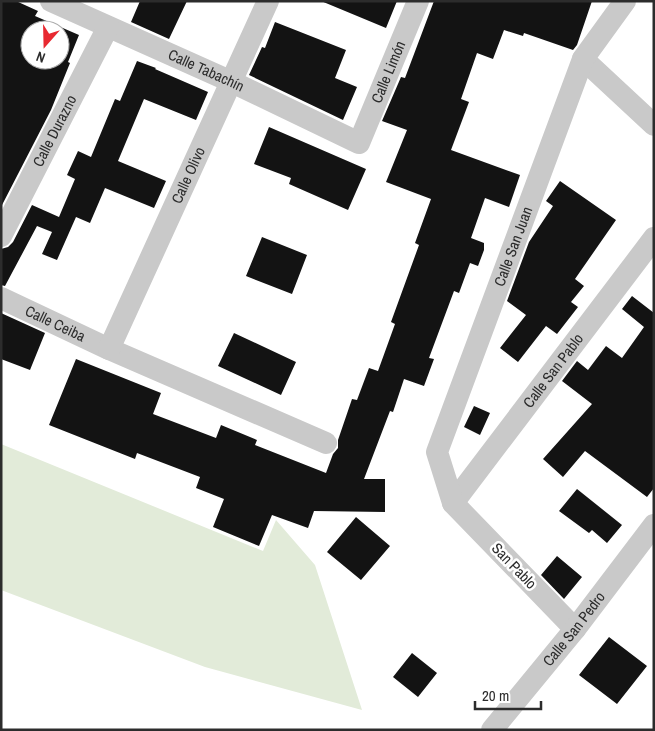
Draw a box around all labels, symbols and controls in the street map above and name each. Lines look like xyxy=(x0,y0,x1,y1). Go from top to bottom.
north arrow xyxy=(20,20,70,70)
street label: Calle Limón xyxy=(366,38,410,106)
street label: Calle Tabachín xyxy=(165,44,248,96)
text: N xyxy=(34,47,48,67)
street label: Calle Durazno xyxy=(27,91,82,170)
street label: Calle Olivo xyxy=(166,143,210,207)
street label: Calle San Juan xyxy=(488,204,537,289)
street label: Calle Ceiba xyxy=(22,300,89,346)
street label: Calle San Pablo xyxy=(518,329,588,412)
street label: San Pablo xyxy=(487,538,542,593)
street label: Calle San Pedro xyxy=(538,587,610,671)
scale bar xyxy=(475,678,541,710)
text: 20 m xyxy=(482,685,509,706)

